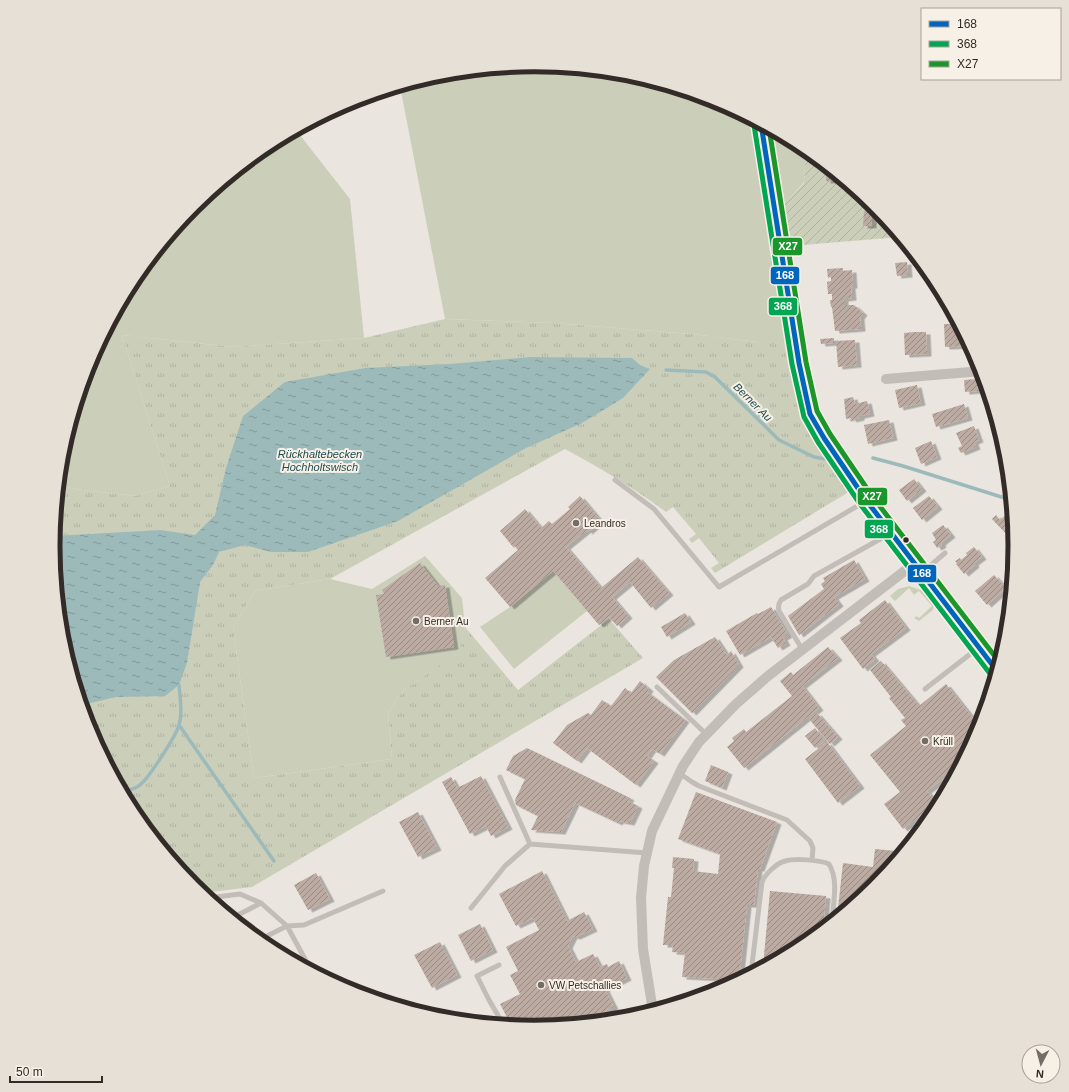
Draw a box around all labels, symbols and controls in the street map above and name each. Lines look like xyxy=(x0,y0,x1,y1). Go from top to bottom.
legend xyxy=(921,8,1061,80)
text: 168 xyxy=(957,17,977,31)
text: 368 xyxy=(957,37,977,51)
text: X27 xyxy=(957,57,979,71)
line badge: X27 xyxy=(772,237,803,256)
text: X27 xyxy=(778,240,798,252)
line badge: 168 xyxy=(770,266,800,285)
text: 168 xyxy=(776,269,794,281)
line badge: 368 xyxy=(768,297,798,316)
text: 368 xyxy=(774,300,792,312)
water label: Berner Au xyxy=(731,380,775,424)
water label: Rückhaltebecken Hochholtswisch xyxy=(278,448,362,473)
line badge: X27 xyxy=(857,487,888,506)
text: X27 xyxy=(862,490,882,502)
marker: Leandros xyxy=(571,518,581,528)
place label: Leandros xyxy=(584,518,626,529)
line badge: 368 xyxy=(864,519,894,539)
text: 368 xyxy=(870,523,888,535)
unlabelled marker xyxy=(901,535,911,545)
line badge: 168 xyxy=(907,564,937,583)
text: 168 xyxy=(913,567,931,579)
marker: Berner Au xyxy=(411,616,421,626)
place label: Berner Au xyxy=(424,616,468,627)
marker: Krüll xyxy=(920,736,930,746)
place label: Krüll xyxy=(933,736,953,747)
marker: VW Petschallies xyxy=(536,980,546,990)
place label: VW Petschallies xyxy=(549,980,621,991)
north arrow xyxy=(1021,1044,1061,1084)
scale bar xyxy=(10,1058,102,1084)
text: 50 m xyxy=(16,1065,43,1079)
text: N xyxy=(1035,1068,1045,1080)

